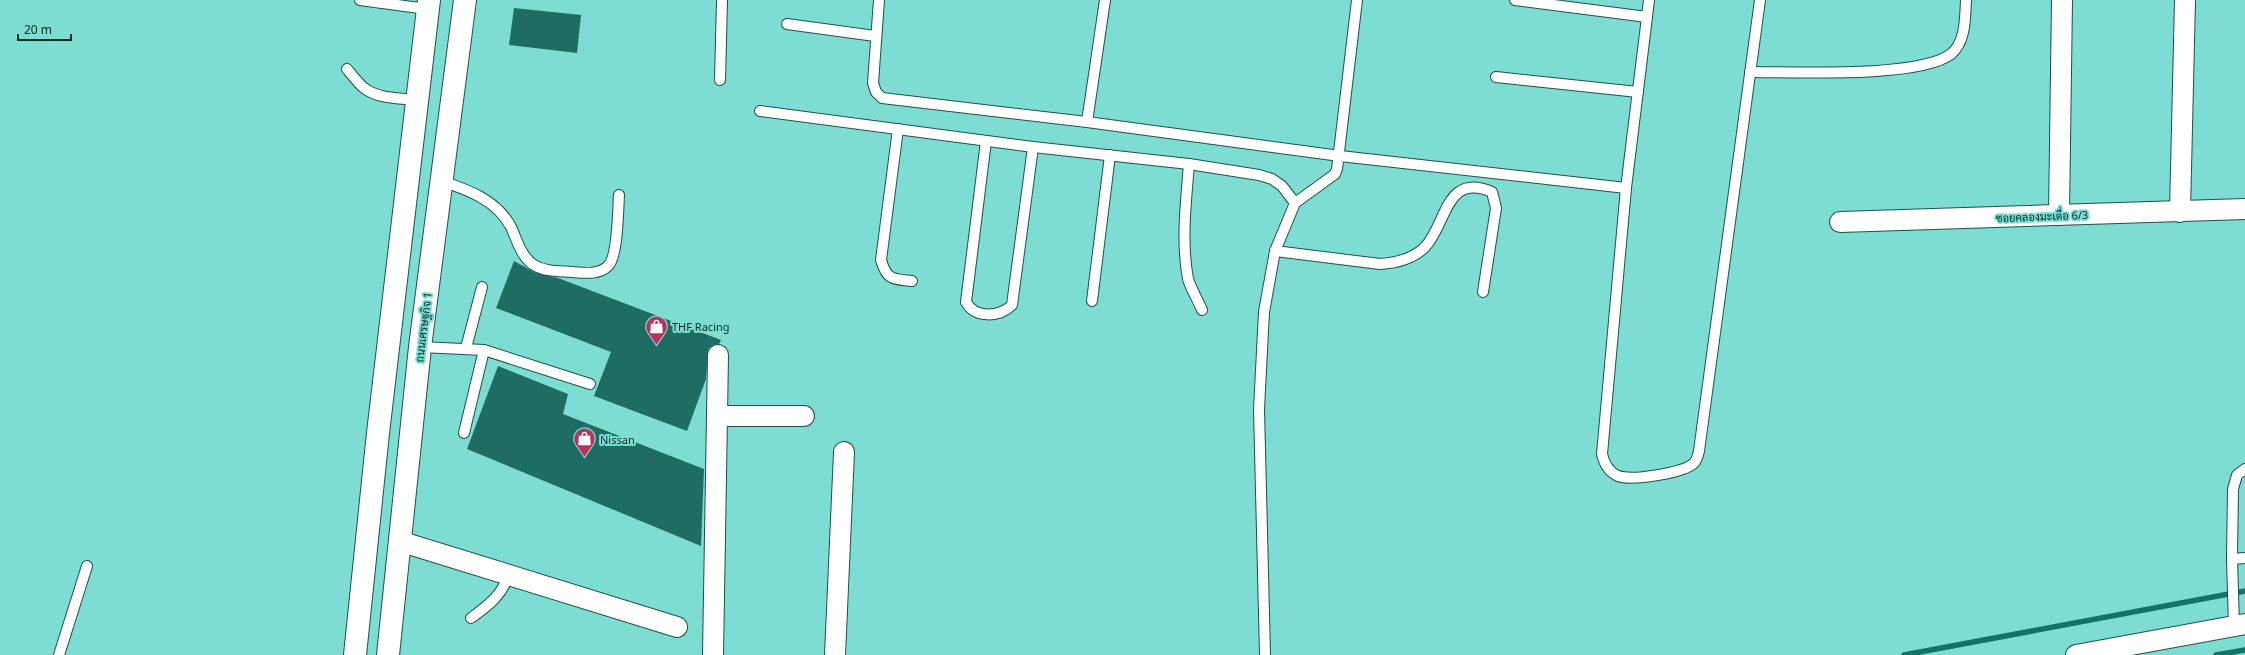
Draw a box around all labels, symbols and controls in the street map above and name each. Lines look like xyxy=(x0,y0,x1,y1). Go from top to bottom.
scale bar xyxy=(18,16,71,42)
text: 20 m xyxy=(24,21,52,38)
street label: ซอยคลองมะเดื่อ 6/3 xyxy=(1995,204,2089,225)
street label: ถนนเศรษฐกิจ 1 xyxy=(411,291,436,363)
shop icon: THF Racing xyxy=(644,313,670,346)
place label: THF Racing xyxy=(672,319,730,334)
shop icon: Nissan xyxy=(572,426,598,459)
place label: Nissan xyxy=(600,432,635,447)

